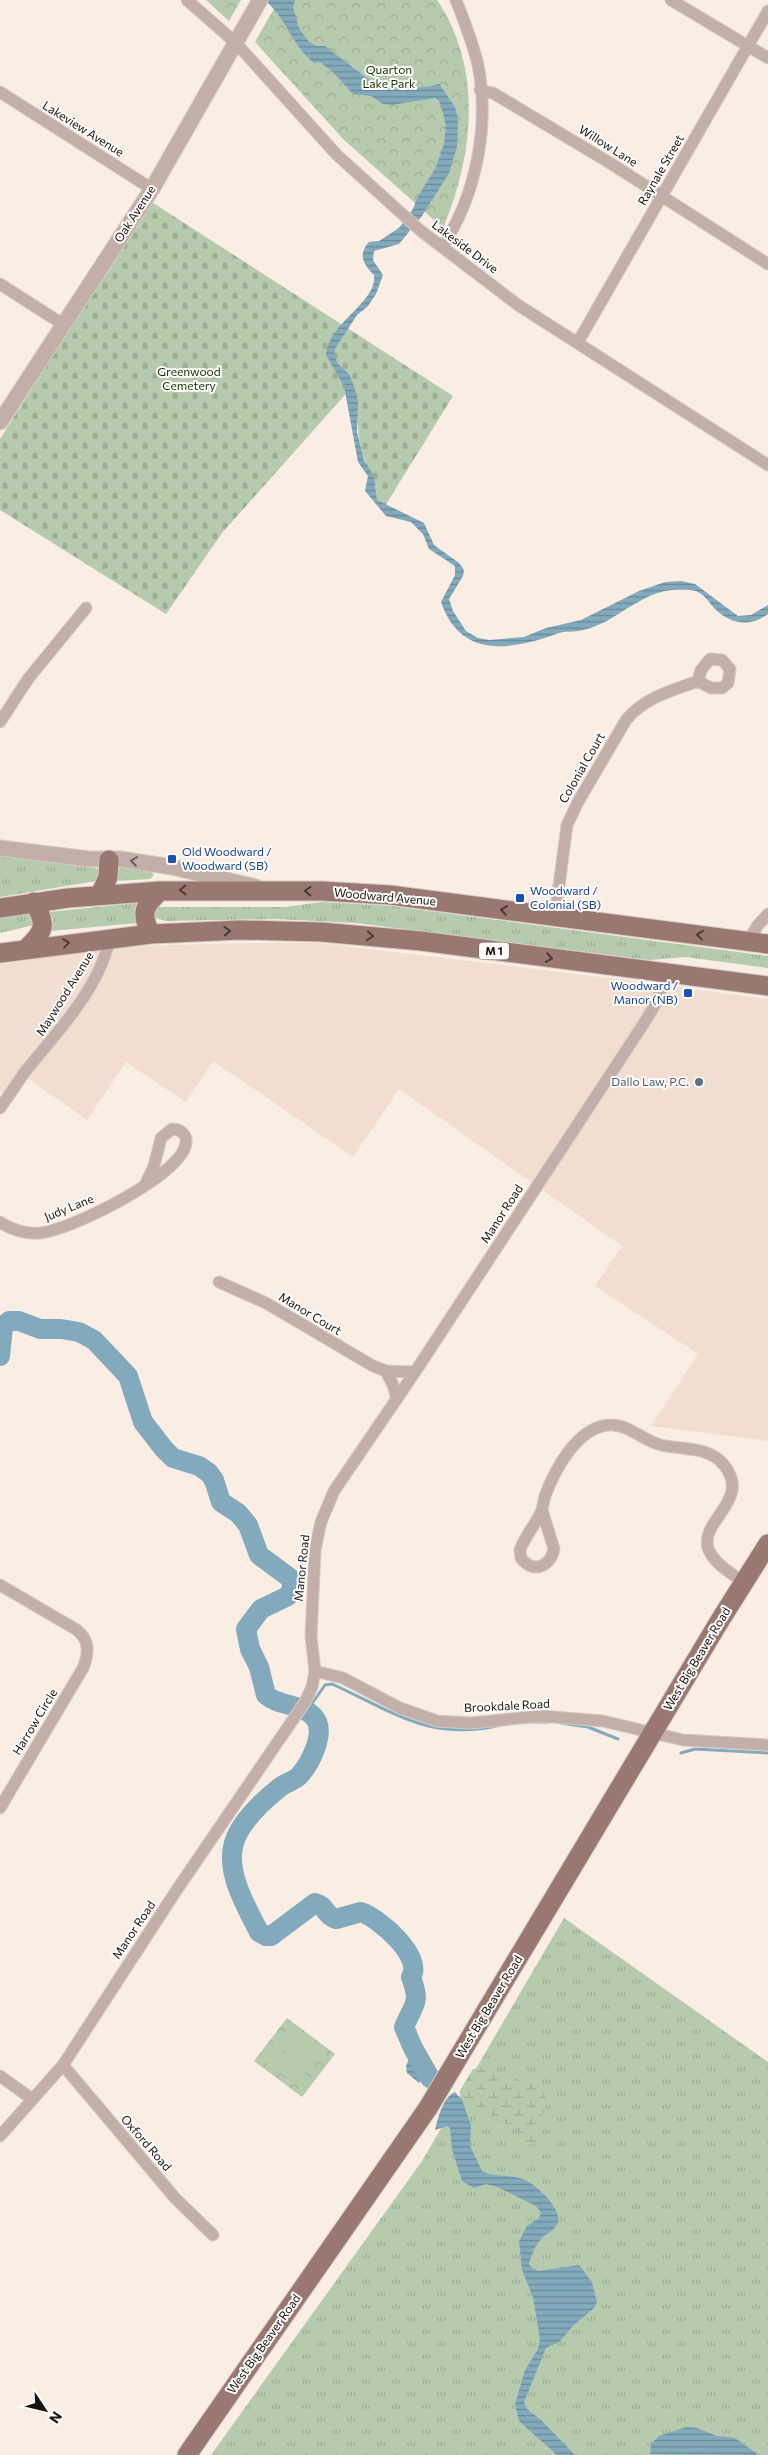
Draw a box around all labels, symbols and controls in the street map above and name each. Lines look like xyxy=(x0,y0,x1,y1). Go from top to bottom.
park label: Quarton Lake Park xyxy=(362,62,416,90)
street label: Lakeview Avenue xyxy=(40,98,127,159)
street label: Willow Lane xyxy=(577,122,640,169)
street label: Raynale Street xyxy=(634,132,686,207)
street label: Oak Avenue xyxy=(111,182,158,244)
street label: Lakeside Drive xyxy=(430,217,501,276)
park label: Greenwood Cemetery xyxy=(157,364,221,392)
street label: Colonial Court xyxy=(555,730,607,805)
place label: Old Woodward / Woodward (SB) xyxy=(182,844,272,872)
marker: Old Woodward / Woodward (SB) xyxy=(166,853,178,865)
one-way arrow xyxy=(130,857,138,867)
place label: Woodward / Colonial (SB) xyxy=(530,883,601,911)
one-way arrow xyxy=(179,885,187,896)
street label: Woodward Avenue xyxy=(334,885,437,907)
one-way arrow xyxy=(303,886,311,896)
marker: Woodward / Colonial (SB) xyxy=(514,892,526,904)
one-way arrow xyxy=(500,905,508,916)
one-way arrow xyxy=(224,925,232,936)
one-way arrow xyxy=(366,930,374,941)
one-way arrow xyxy=(696,930,704,941)
one-way arrow xyxy=(62,938,70,949)
road number: M 1 xyxy=(479,942,509,959)
street label: Maywood Avenue xyxy=(33,949,96,1038)
one-way arrow xyxy=(544,953,553,963)
place label: Woodward / Manor (NB) xyxy=(610,978,678,1006)
marker: Woodward / Manor (NB) xyxy=(682,987,694,999)
place label: Dallo Law, P.C. xyxy=(611,1074,689,1088)
marker: Dallo Law, P.C. xyxy=(693,1076,705,1088)
street label: Manor Road xyxy=(477,1182,525,1245)
street label: Judy Lane xyxy=(42,1191,96,1224)
street label: Manor Court xyxy=(277,1289,344,1337)
street label: Manor Road xyxy=(291,1534,311,1602)
street label: West Big Beaver Road xyxy=(660,1604,732,1713)
street label: Harrow Circle xyxy=(9,1686,59,1757)
street label: Brookdale Road xyxy=(464,1696,550,1714)
street label: Manor Road xyxy=(109,1898,158,1961)
street label: West Big Beaver Road xyxy=(452,1952,524,2061)
street label: Oxford Road xyxy=(119,2112,175,2173)
street label: West Big Beaver Road xyxy=(224,2291,303,2396)
north arrow xyxy=(20,2385,70,2435)
text: N xyxy=(46,2409,66,2427)

